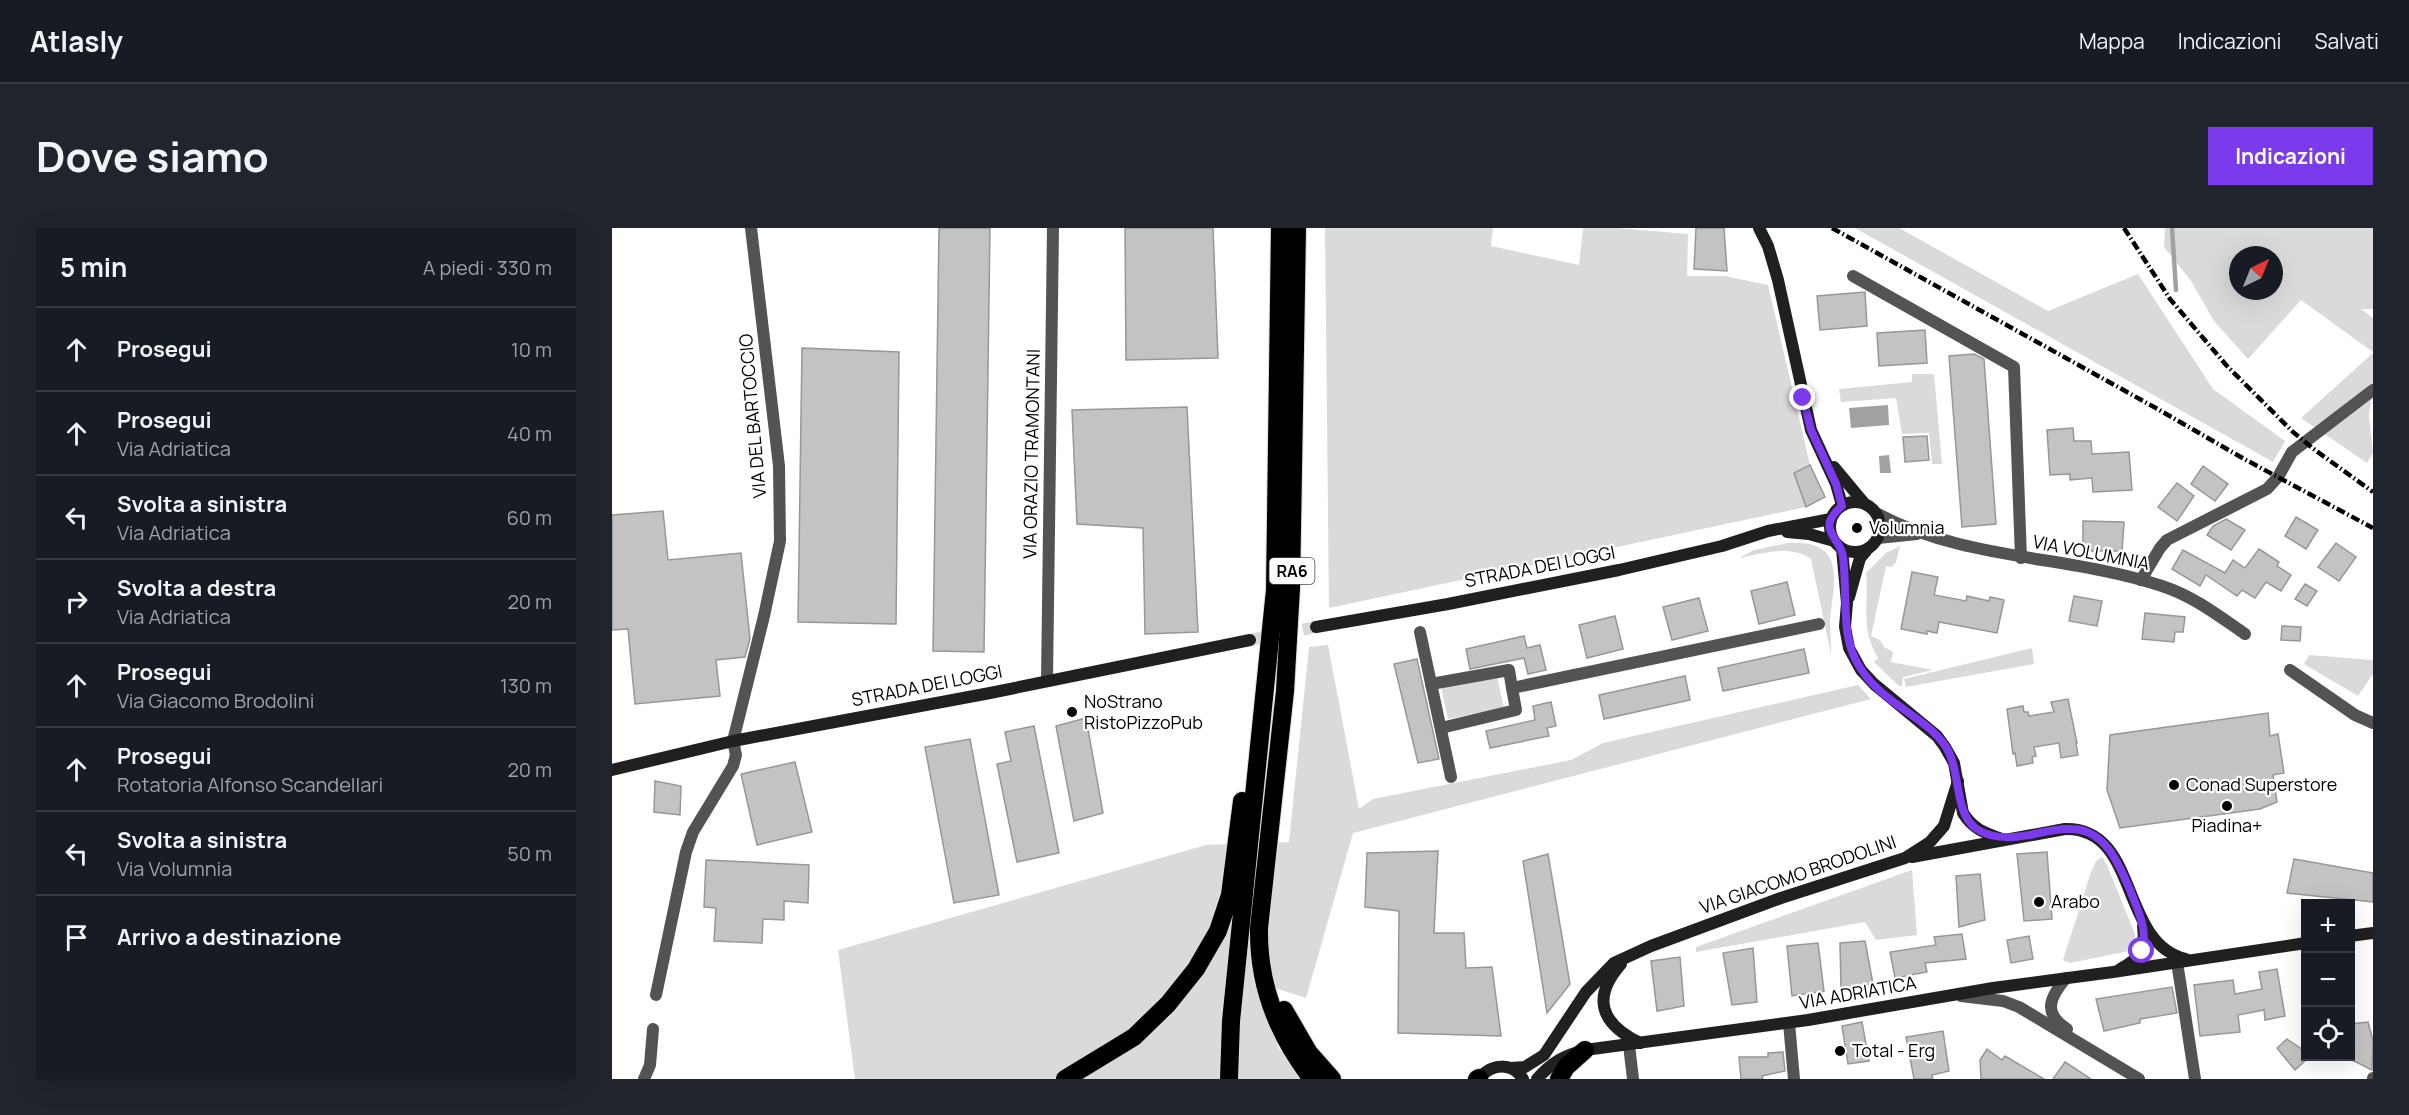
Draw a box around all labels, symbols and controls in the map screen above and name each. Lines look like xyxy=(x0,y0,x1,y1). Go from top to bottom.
text: Atlasly xyxy=(30,22,123,60)
text: Mappa xyxy=(2079,27,2145,55)
text: Indicazioni xyxy=(2178,27,2281,55)
text: Salvati xyxy=(2314,27,2379,55)
text: Dove siamo xyxy=(36,127,269,185)
button: Indicazioni xyxy=(2208,127,2373,185)
north arrow xyxy=(2229,246,2283,300)
text: 5 min xyxy=(60,249,127,285)
text: A piedi · 330 m xyxy=(423,254,552,281)
icon: ahead xyxy=(60,333,93,366)
street label: VIA DEL BARTOCCIO xyxy=(733,333,771,499)
text: Prosegui xyxy=(117,334,212,364)
text: 10 m xyxy=(511,336,552,363)
street label: VIA ORAZIO TRAMONTANI xyxy=(1017,349,1045,559)
route end xyxy=(1789,384,1815,410)
text: Prosegui xyxy=(117,405,212,435)
icon: ahead xyxy=(60,417,93,450)
text: 40 m xyxy=(507,420,552,447)
text: Via Adriatica xyxy=(117,435,231,462)
text: Svolta a sinistra xyxy=(117,489,287,519)
icon: left xyxy=(60,501,93,534)
text: 60 m xyxy=(506,504,552,531)
place label: Volumnia xyxy=(1869,515,1944,539)
text: Via Adriatica xyxy=(117,519,231,546)
marker: Volumnia xyxy=(1850,521,1864,535)
street label: VIA VOLUMNIA xyxy=(2031,529,2152,575)
street label: STRADA DEI LOGGI xyxy=(1462,540,1617,592)
road number: RA6 xyxy=(1270,558,1314,584)
text: Svolta a destra xyxy=(117,573,276,603)
icon: right xyxy=(60,585,93,618)
text: 20 m xyxy=(507,588,552,615)
text: Via Adriatica xyxy=(117,603,231,630)
text: Prosegui xyxy=(117,657,212,687)
street label: STRADA DEI LOGGI xyxy=(849,659,1004,711)
icon: ahead xyxy=(60,669,93,702)
text: 130 m xyxy=(500,672,552,699)
text: Via Giacomo Brodolini xyxy=(117,687,314,714)
place label: NoStrano RistoPizzoPub xyxy=(1084,689,1203,734)
marker: NoStrano RistoPizzoPub xyxy=(1065,705,1079,719)
text: Prosegui xyxy=(117,741,212,771)
icon: ahead xyxy=(60,753,93,786)
text: 20 m xyxy=(507,756,552,783)
text: Rotatoria Alfonso Scandellari xyxy=(117,771,383,798)
place label: Conad Superstore xyxy=(2186,772,2337,796)
marker: Conad Superstore xyxy=(2167,778,2181,792)
marker: Piadina+ xyxy=(2220,799,2234,813)
place label: Piadina+ xyxy=(2191,813,2263,837)
text: Svolta a sinistra xyxy=(117,825,287,855)
street label: VIA GIACOMO BRODOLINI xyxy=(1696,829,1899,919)
icon: left xyxy=(60,837,93,870)
text: 50 m xyxy=(507,840,552,867)
text: Via Volumnia xyxy=(117,855,232,882)
place label: Arabo xyxy=(2051,889,2100,913)
marker: Arabo xyxy=(2032,895,2046,909)
map controls xyxy=(2301,899,2355,1061)
button: + xyxy=(2301,899,2355,953)
icon: arrive xyxy=(60,921,93,954)
text: Arrivo a destinazione xyxy=(117,922,341,952)
route start xyxy=(2128,937,2154,963)
button: − xyxy=(2301,953,2355,1007)
street label: VIA ADRIATICA xyxy=(1797,970,1919,1014)
button: locate xyxy=(2301,1007,2355,1061)
place label: Total - Erg xyxy=(1852,1038,1935,1062)
marker: Total - Erg xyxy=(1833,1044,1847,1058)

